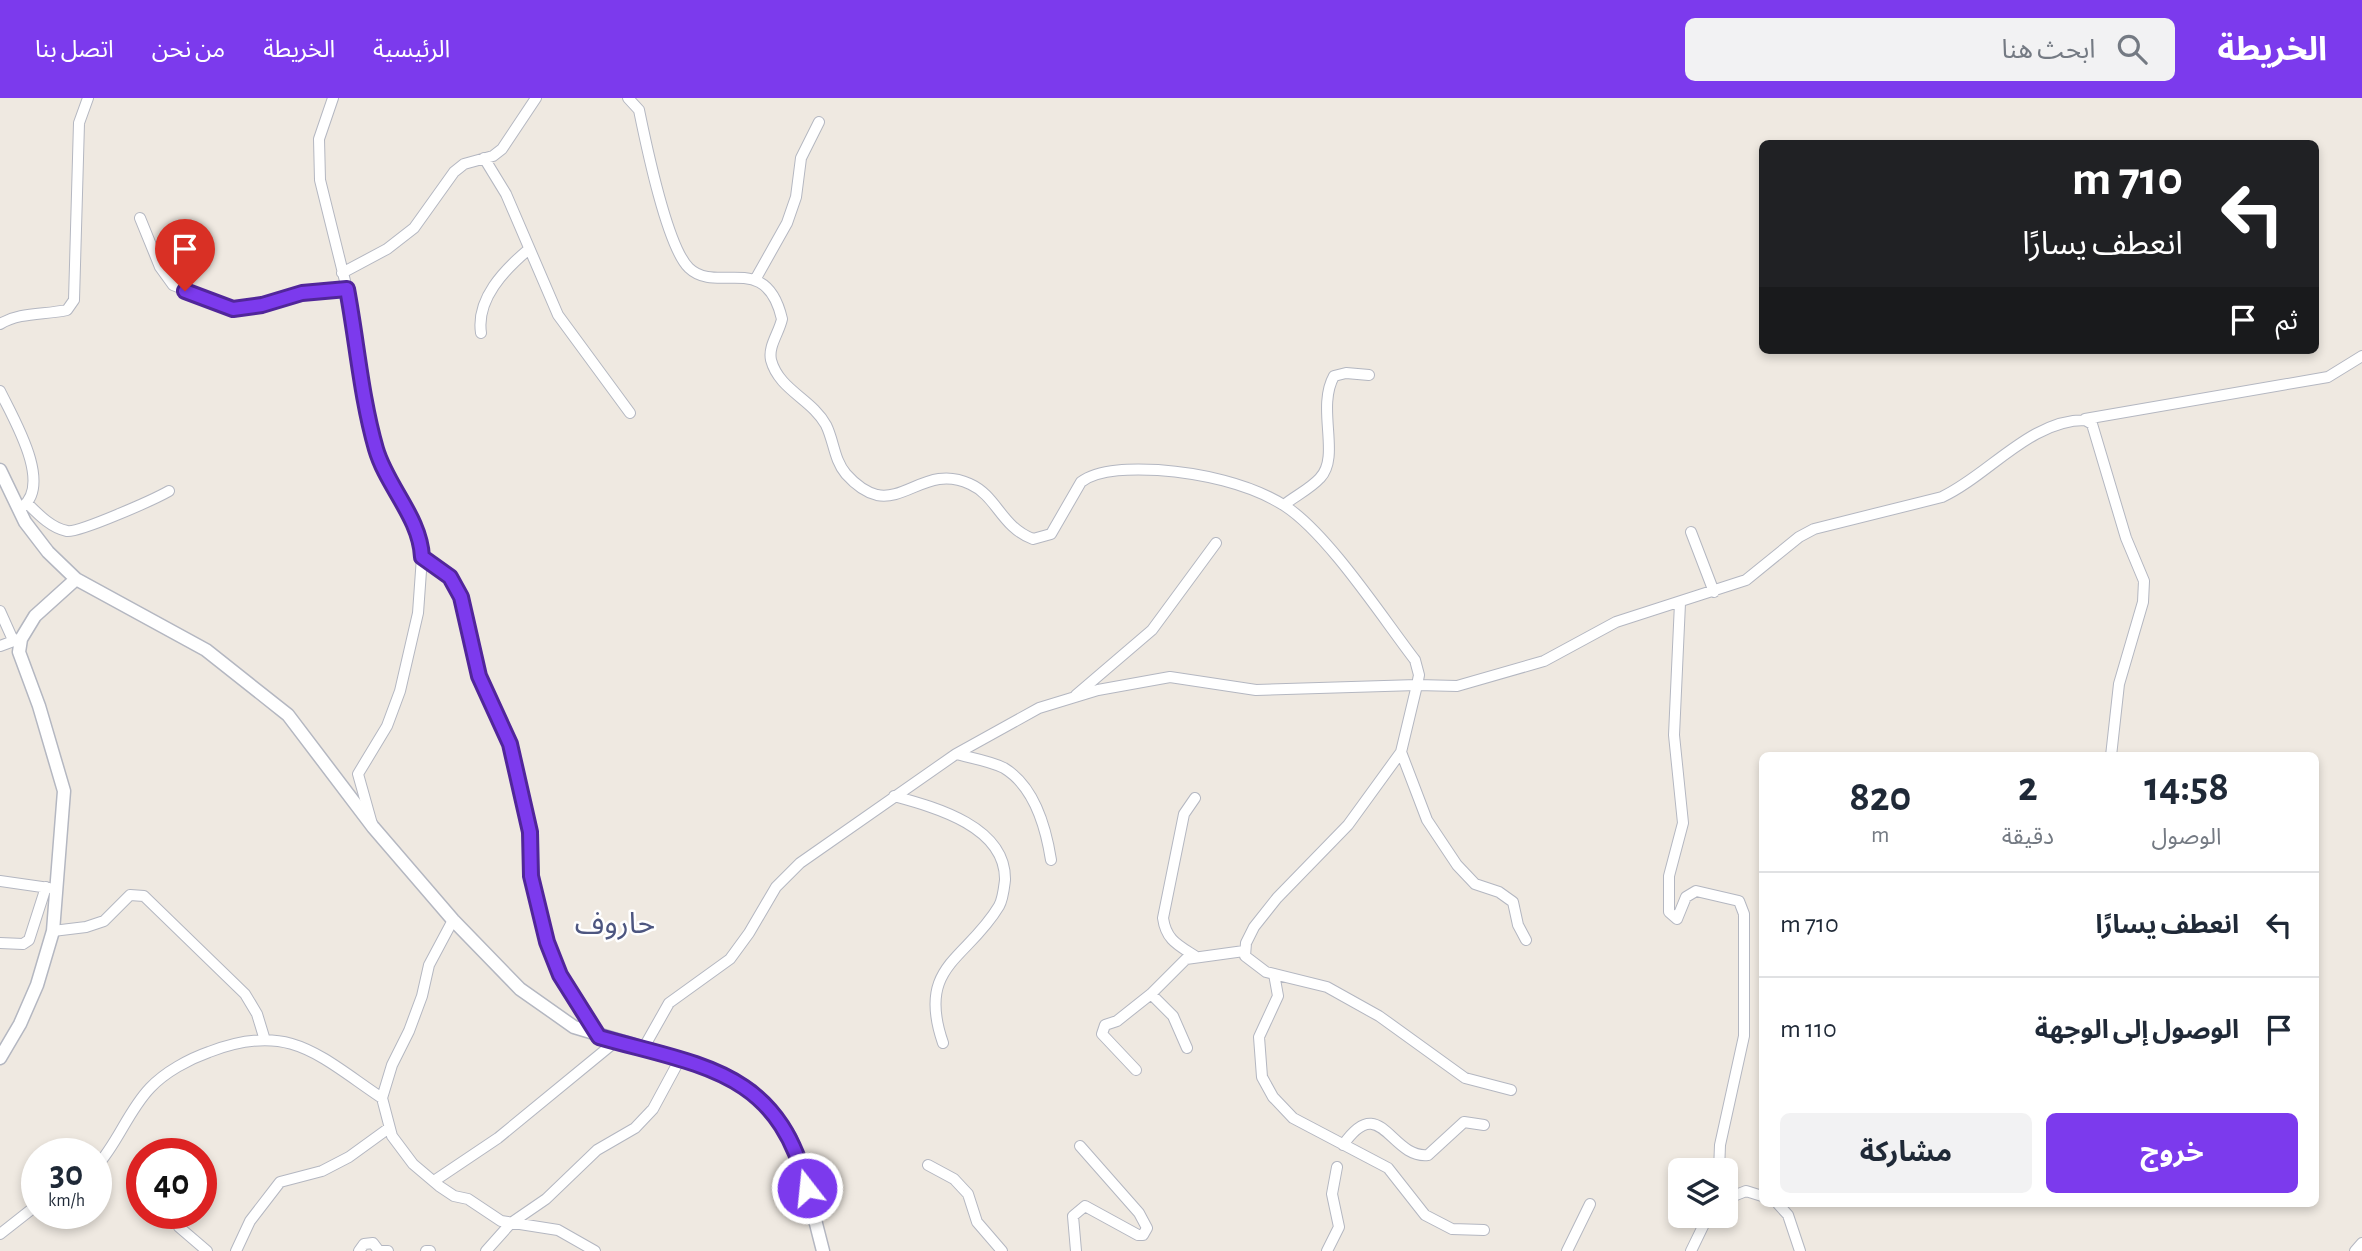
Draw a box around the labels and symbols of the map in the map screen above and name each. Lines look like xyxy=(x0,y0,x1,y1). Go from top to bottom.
pin xyxy=(155,219,215,291)
district label: حاروف xyxy=(575,909,655,940)
speed limit sign: 40 xyxy=(126,1138,217,1229)
position arrow xyxy=(770,1151,844,1225)

